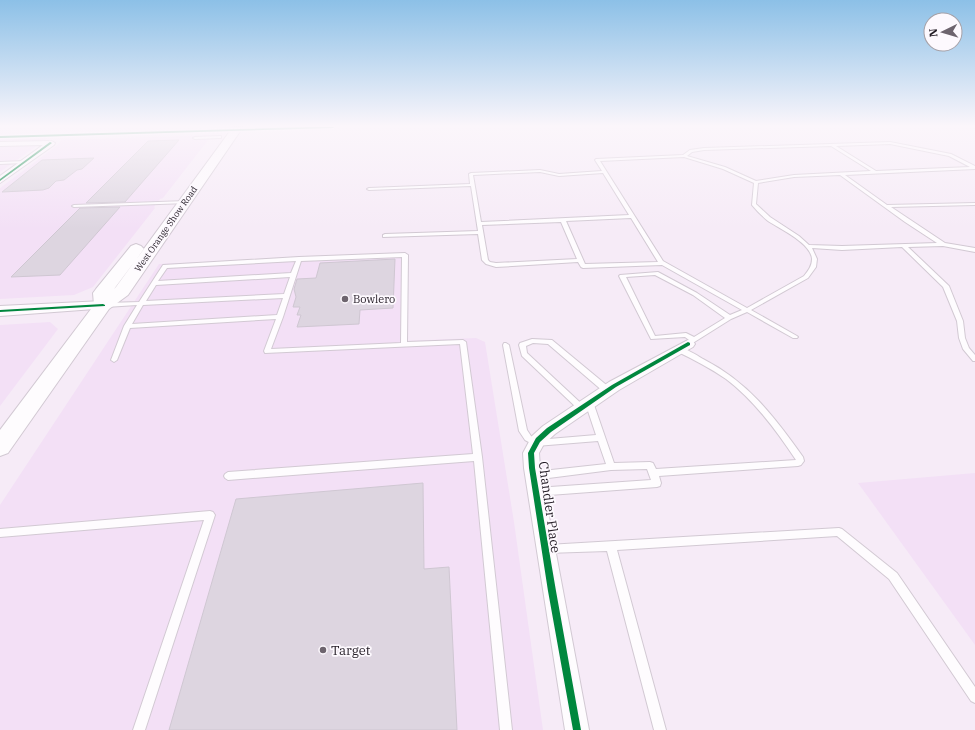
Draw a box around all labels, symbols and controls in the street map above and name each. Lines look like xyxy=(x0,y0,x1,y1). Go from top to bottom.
north arrow xyxy=(923,12,963,52)
text: N xyxy=(926,28,940,38)
street label: West Orange Show Road xyxy=(132,183,200,274)
place label: Bowlero xyxy=(353,292,395,306)
marker: Bowlero xyxy=(340,294,350,304)
street label: Chandler Place xyxy=(535,460,564,554)
place label: Target xyxy=(331,642,371,659)
marker: Target xyxy=(318,645,328,655)

